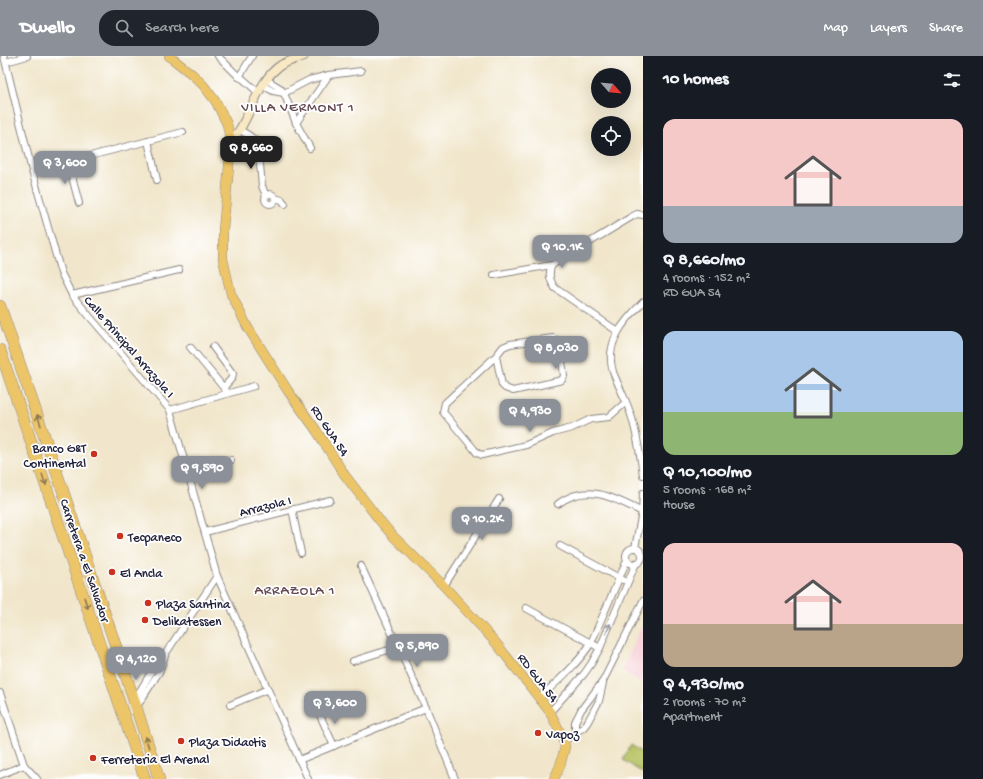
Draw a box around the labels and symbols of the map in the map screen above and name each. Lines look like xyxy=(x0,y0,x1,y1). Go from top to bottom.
north arrow xyxy=(591,68,631,108)
district label: VILLA VERMONT 1 xyxy=(240,100,355,117)
pin: Q 8,660 xyxy=(214,136,288,170)
pin: Q 3,600 xyxy=(28,151,102,185)
pin: Q 10.1K xyxy=(525,235,599,269)
street label: Calle Principal Arrazola I xyxy=(80,294,176,402)
pin: Q 8,030 xyxy=(519,336,593,370)
pin: Q 4,930 xyxy=(493,399,567,433)
street label: RD GUA 54 xyxy=(307,403,351,460)
one-way arrow xyxy=(35,413,42,426)
place label: Banco G&T Continental xyxy=(23,442,87,472)
marker: Banco G&T Continental xyxy=(89,449,99,459)
pin: Q 9,590 xyxy=(165,456,239,490)
one-way arrow xyxy=(41,473,48,486)
street label: Arrazola I xyxy=(238,494,293,521)
street label: Carretera a El Salvador xyxy=(55,497,112,626)
pin: Q 10.2K xyxy=(445,507,519,541)
marker: Tecpaneco xyxy=(115,531,125,541)
place label: Tecpaneco xyxy=(127,531,182,546)
marker: El Ancla xyxy=(107,567,117,577)
place label: El Ancla xyxy=(120,567,163,582)
district label: ARRAZOLA 1 xyxy=(254,583,336,600)
one-way arrow xyxy=(83,596,90,609)
marker: Plaza Santina xyxy=(143,598,153,608)
place label: Plaza Santina xyxy=(155,598,231,613)
marker: Delikatessen xyxy=(140,615,150,625)
place label: Delikatessen xyxy=(152,615,222,630)
one-way arrow xyxy=(605,623,612,635)
pin: Q 5,890 xyxy=(380,634,454,668)
pin: Q 4,120 xyxy=(99,647,173,681)
street label: RD GUA 54 xyxy=(513,651,561,706)
pin: Q 3,600 xyxy=(298,691,372,725)
marker: Vapoz xyxy=(533,728,543,738)
place label: Vapoz xyxy=(545,728,581,743)
one-way arrow xyxy=(143,736,150,749)
marker: Plaza Didactis xyxy=(176,736,186,746)
place label: Plaza Didactis xyxy=(188,736,267,751)
marker: Ferreteria El Arenal xyxy=(88,753,98,763)
place label: Ferreteria El Arenal xyxy=(100,753,209,768)

